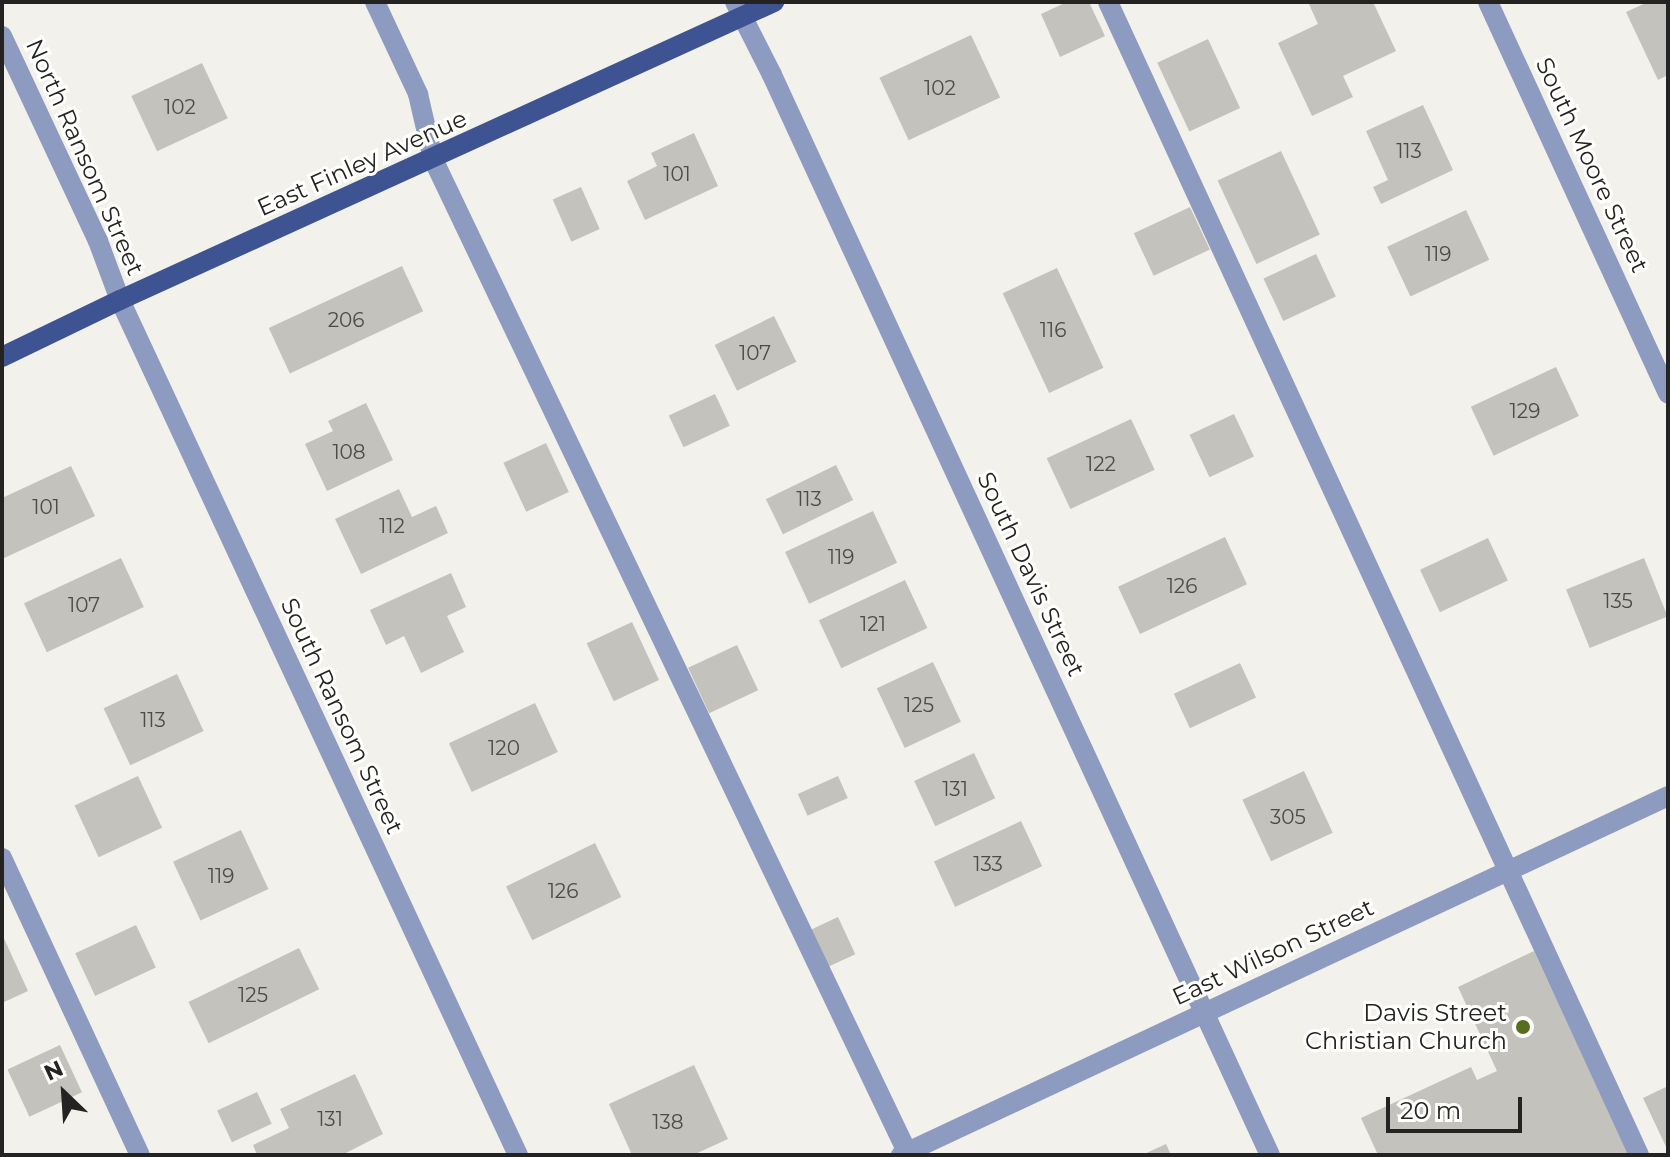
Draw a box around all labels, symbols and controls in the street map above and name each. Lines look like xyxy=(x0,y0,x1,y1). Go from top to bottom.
street label: North Ransom Street xyxy=(20,34,150,280)
street label: South Moore Street xyxy=(1530,53,1654,277)
house number: 102 xyxy=(924,76,956,100)
house number: 102 xyxy=(164,95,196,119)
street label: East Finley Avenue xyxy=(253,104,471,222)
house number: 113 xyxy=(1396,139,1422,163)
house number: 101 xyxy=(663,162,691,186)
house number: 119 xyxy=(1425,242,1451,266)
house number: 206 xyxy=(328,308,364,332)
house number: 116 xyxy=(1040,318,1066,342)
house number: 107 xyxy=(739,341,771,365)
house number: 129 xyxy=(1510,399,1540,423)
house number: 108 xyxy=(332,440,366,464)
house number: 122 xyxy=(1086,452,1116,476)
street label: South Davis Street xyxy=(971,467,1091,681)
house number: 113 xyxy=(796,487,822,511)
house number: 101 xyxy=(32,495,60,519)
house number: 112 xyxy=(379,514,405,538)
house number: 119 xyxy=(828,545,854,569)
house number: 126 xyxy=(1167,574,1197,598)
house number: 135 xyxy=(1603,589,1633,613)
house number: 107 xyxy=(68,593,100,617)
street label: South Ransom Street xyxy=(275,594,409,838)
house number: 121 xyxy=(860,612,886,636)
house number: 125 xyxy=(904,693,934,717)
house number: 113 xyxy=(140,708,166,732)
house number: 120 xyxy=(488,736,520,760)
house number: 131 xyxy=(942,777,968,801)
house number: 305 xyxy=(1270,805,1306,829)
house number: 133 xyxy=(973,852,1003,876)
house number: 119 xyxy=(208,864,234,888)
house number: 126 xyxy=(548,879,578,903)
street label: East Wilson Street xyxy=(1168,893,1378,1011)
house number: 125 xyxy=(238,983,268,1007)
place label: Davis Street Christian Church xyxy=(1305,999,1507,1055)
marker: Davis Street Christian Church xyxy=(1514,1018,1532,1036)
north arrow xyxy=(24,1053,104,1133)
text: N xyxy=(40,1055,67,1087)
scale bar xyxy=(1390,1081,1526,1131)
text: 20 m xyxy=(1400,1096,1461,1125)
house number: 131 xyxy=(317,1107,343,1131)
house number: 138 xyxy=(652,1110,684,1134)

